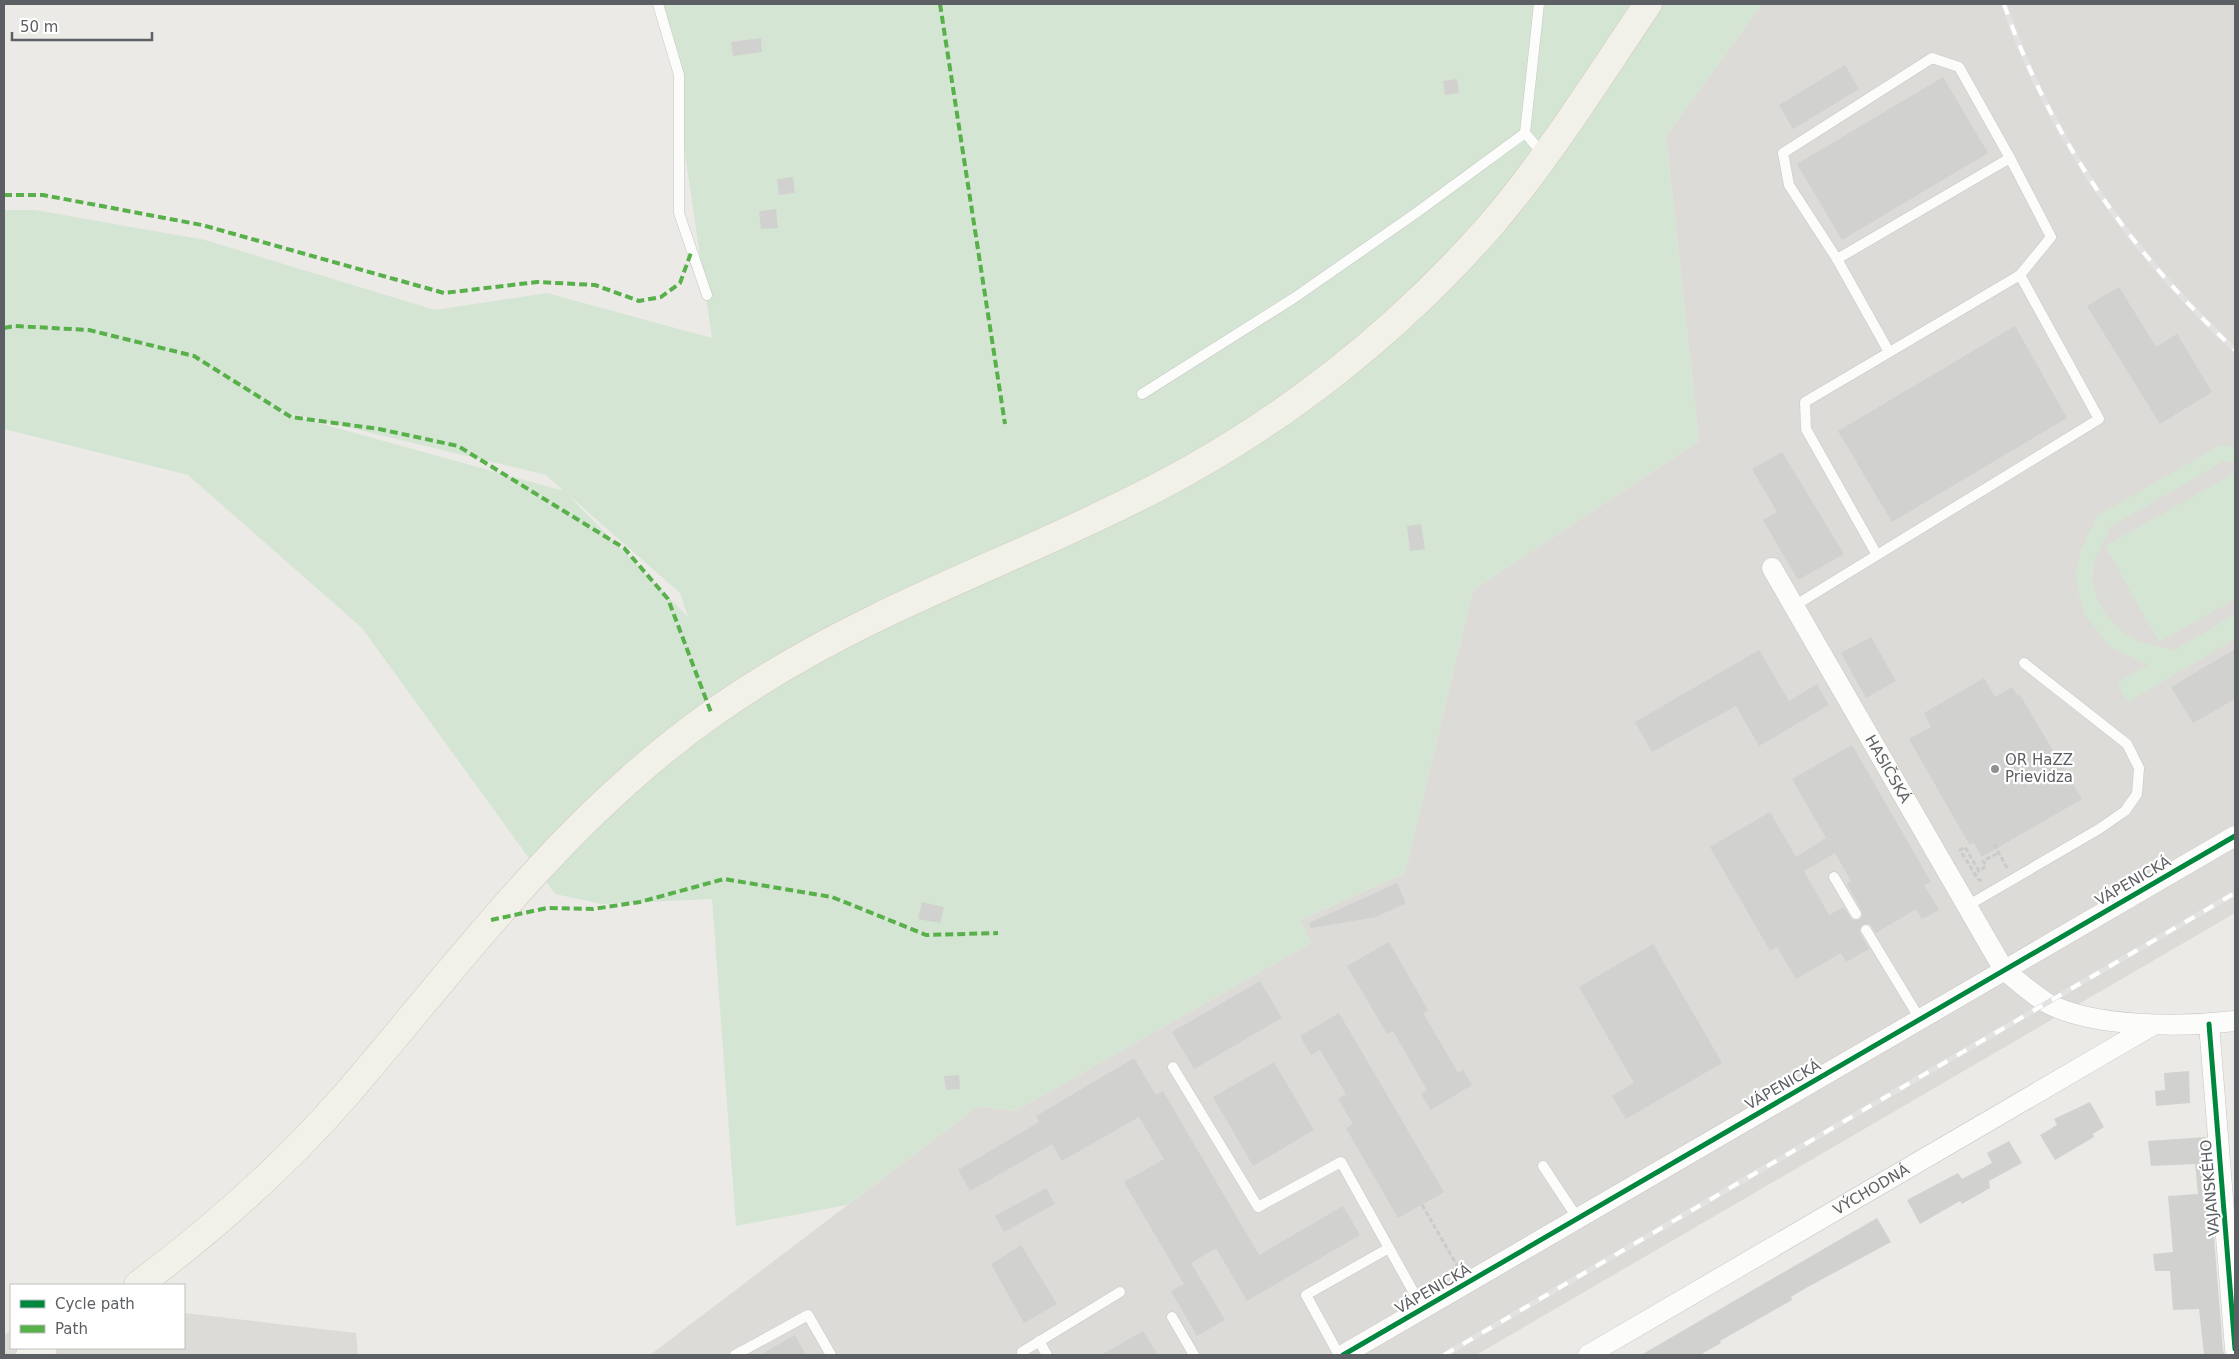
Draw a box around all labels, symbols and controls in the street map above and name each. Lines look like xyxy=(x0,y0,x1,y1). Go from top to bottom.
scale bar xyxy=(12,10,152,42)
text: 50 m xyxy=(20,18,58,36)
street label: HASIČSKÁ xyxy=(1861,732,1916,807)
place label: OR HaZZ Prievidza xyxy=(2005,751,2073,786)
marker: OR HaZZ Prievidza xyxy=(1989,763,2001,775)
street label: VÁPENICKÁ xyxy=(2092,851,2175,910)
street label: VÁPENICKÁ xyxy=(1742,1055,1825,1114)
street label: VAJANSKÉHO xyxy=(2196,1139,2223,1237)
street label: VÝCHODNÁ xyxy=(1830,1159,1913,1219)
street label: VÁPENICKÁ xyxy=(1392,1259,1475,1318)
legend xyxy=(10,1284,185,1349)
text: Cycle path xyxy=(55,1295,135,1313)
text: Path xyxy=(55,1320,88,1338)

